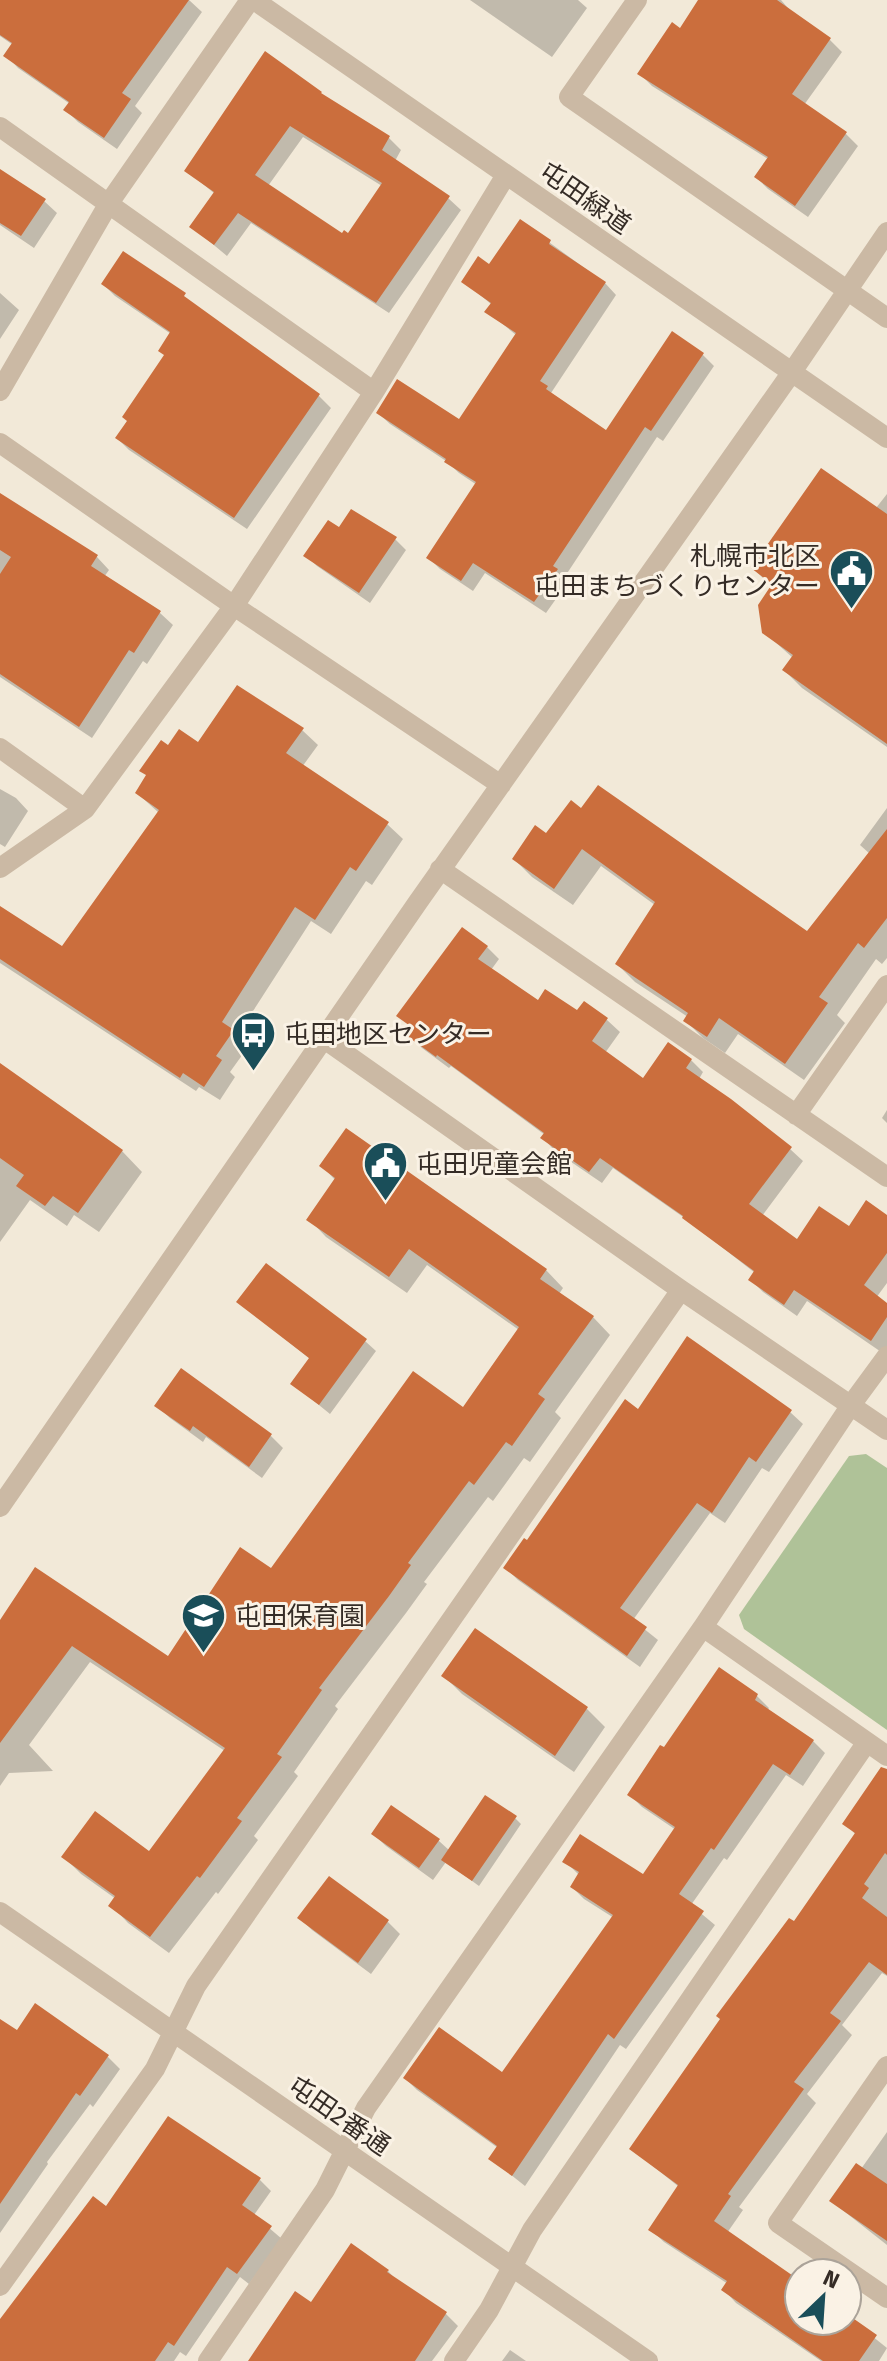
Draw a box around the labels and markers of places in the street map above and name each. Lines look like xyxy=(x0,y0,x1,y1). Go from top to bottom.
place label: 札幌市北区 屯田まちづくりセンター xyxy=(534,541,820,602)
public building icon: 札幌市北区 屯田まちづくりセンター xyxy=(827,547,875,610)
bus stop icon: 屯田地区センター xyxy=(229,1010,277,1073)
place label: 屯田地区センター xyxy=(284,1019,492,1050)
public building icon: 屯田児童会館 xyxy=(361,1140,409,1203)
place label: 屯田児童会館 xyxy=(416,1149,572,1180)
school or university icon: 屯田保育園 xyxy=(180,1592,228,1655)
place label: 屯田保育園 xyxy=(235,1601,365,1632)

